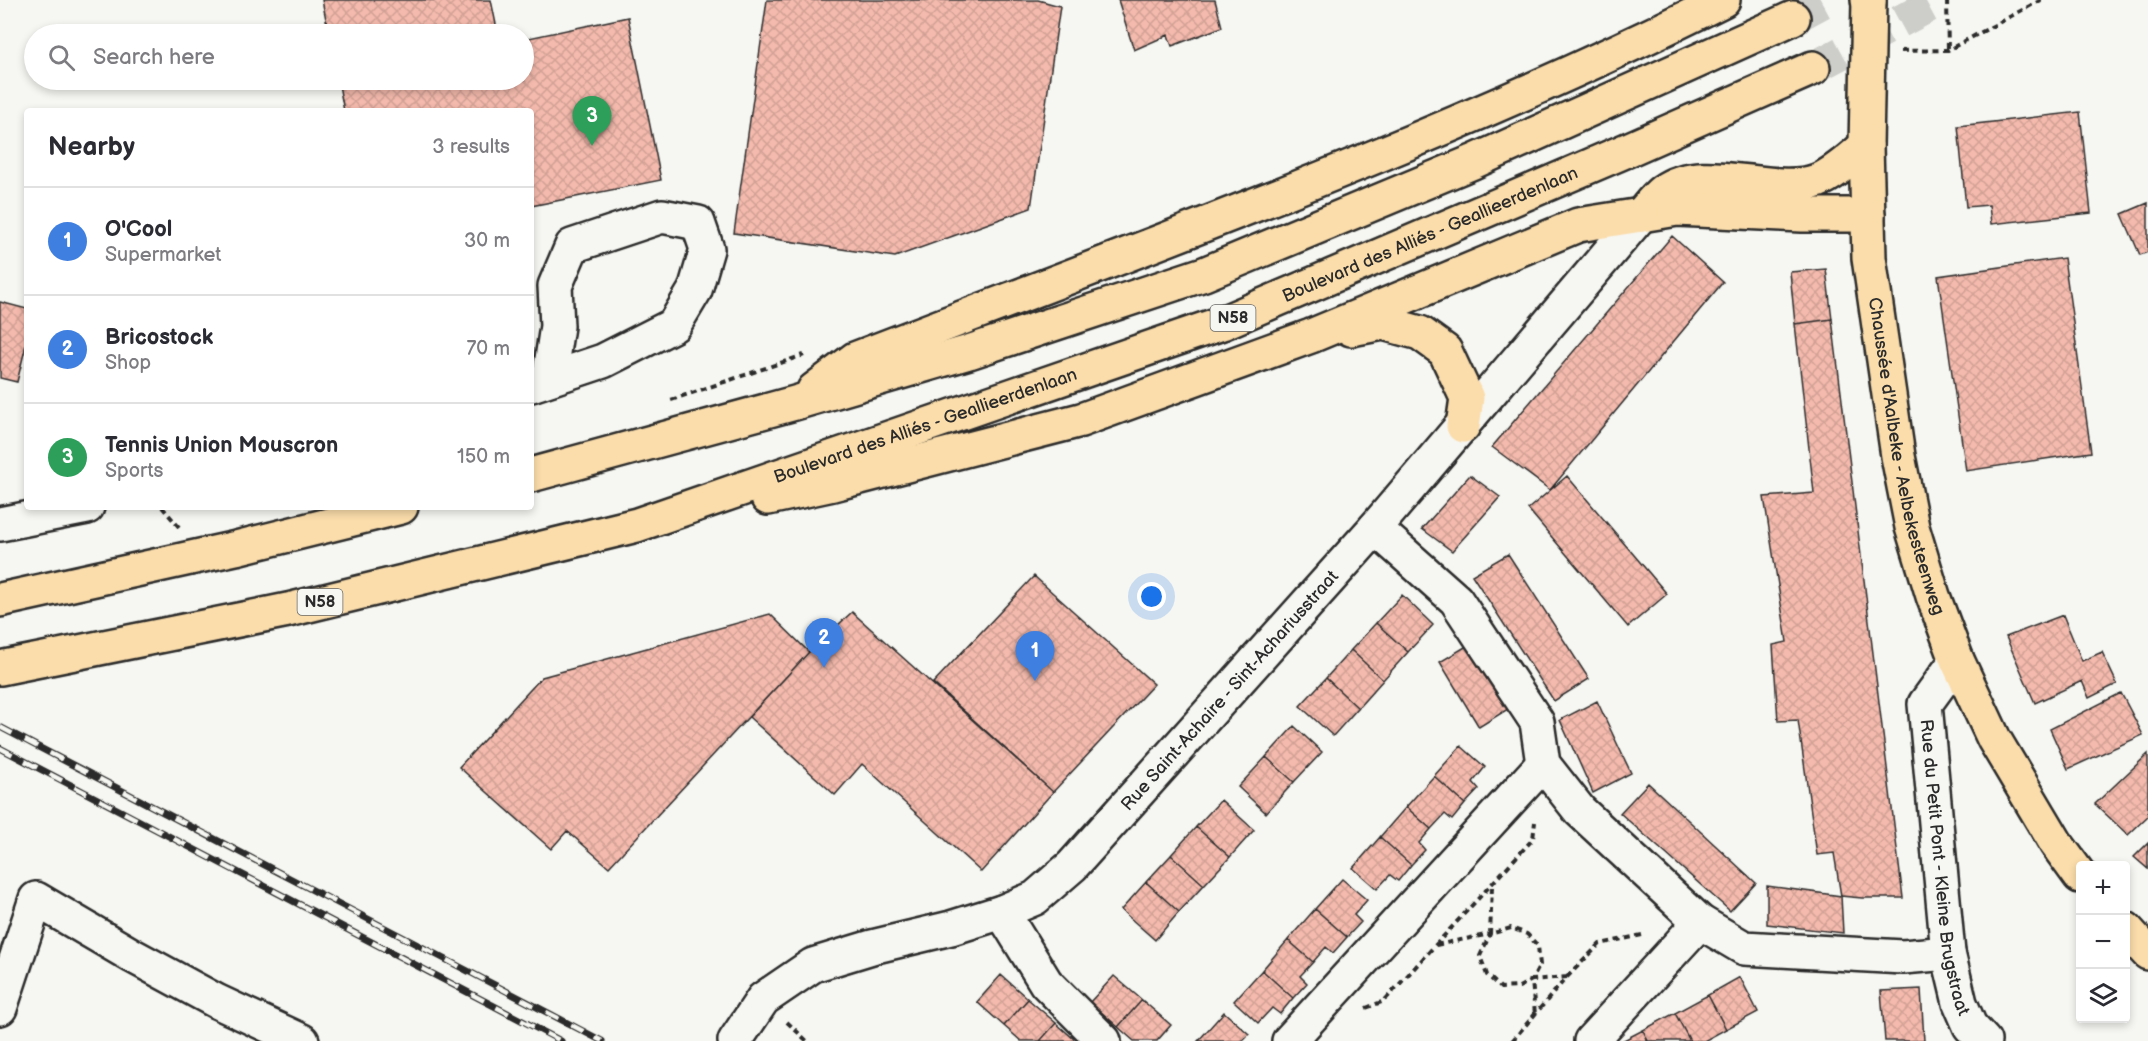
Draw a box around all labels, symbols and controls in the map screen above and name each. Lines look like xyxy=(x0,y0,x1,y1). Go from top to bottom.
search box xyxy=(24,24,534,90)
icon: search xyxy=(45,41,78,74)
text: Search here xyxy=(93,44,215,71)
pin: 3 xyxy=(572,96,612,146)
text: Nearby xyxy=(48,132,135,163)
text: 3 results xyxy=(432,135,510,159)
street label: Boulevard des Alliés - Geallieerdenlaan xyxy=(1279,162,1581,307)
text: O'Cool xyxy=(105,216,172,243)
text: 1 xyxy=(63,229,72,253)
text: 30 m xyxy=(464,229,510,253)
text: Supermarket xyxy=(105,243,221,267)
street label: Chaussée d'Aalbeke - Aelbekesteenweg xyxy=(1864,296,1950,618)
road number: N58 xyxy=(1210,305,1256,331)
text: Bricostock xyxy=(105,324,213,351)
text: 2 xyxy=(62,337,73,361)
text: 70 m xyxy=(466,337,510,361)
text: Shop xyxy=(105,351,151,375)
street label: Boulevard des Alliés - Geallieerdenlaan xyxy=(771,363,1080,487)
text: Tennis Union Mouscron xyxy=(105,432,338,459)
text: 3 xyxy=(62,445,73,469)
text: 150 m xyxy=(457,445,510,469)
text: Sports xyxy=(105,459,163,483)
street label: Rue Saint-Achaire - Sint-Achariusstraat xyxy=(1116,566,1343,815)
your location xyxy=(1137,582,1166,611)
road number: N58 xyxy=(298,589,342,615)
pin: 2 xyxy=(804,618,844,668)
pin: 1 xyxy=(1016,632,1054,681)
street label: Rue du Petit Pont - Kleine Brugstraat xyxy=(1916,718,1975,1019)
map controls xyxy=(2076,861,2130,1023)
button: + xyxy=(2076,861,2130,915)
button: − xyxy=(2076,915,2130,969)
button: layers xyxy=(2076,969,2130,1023)

